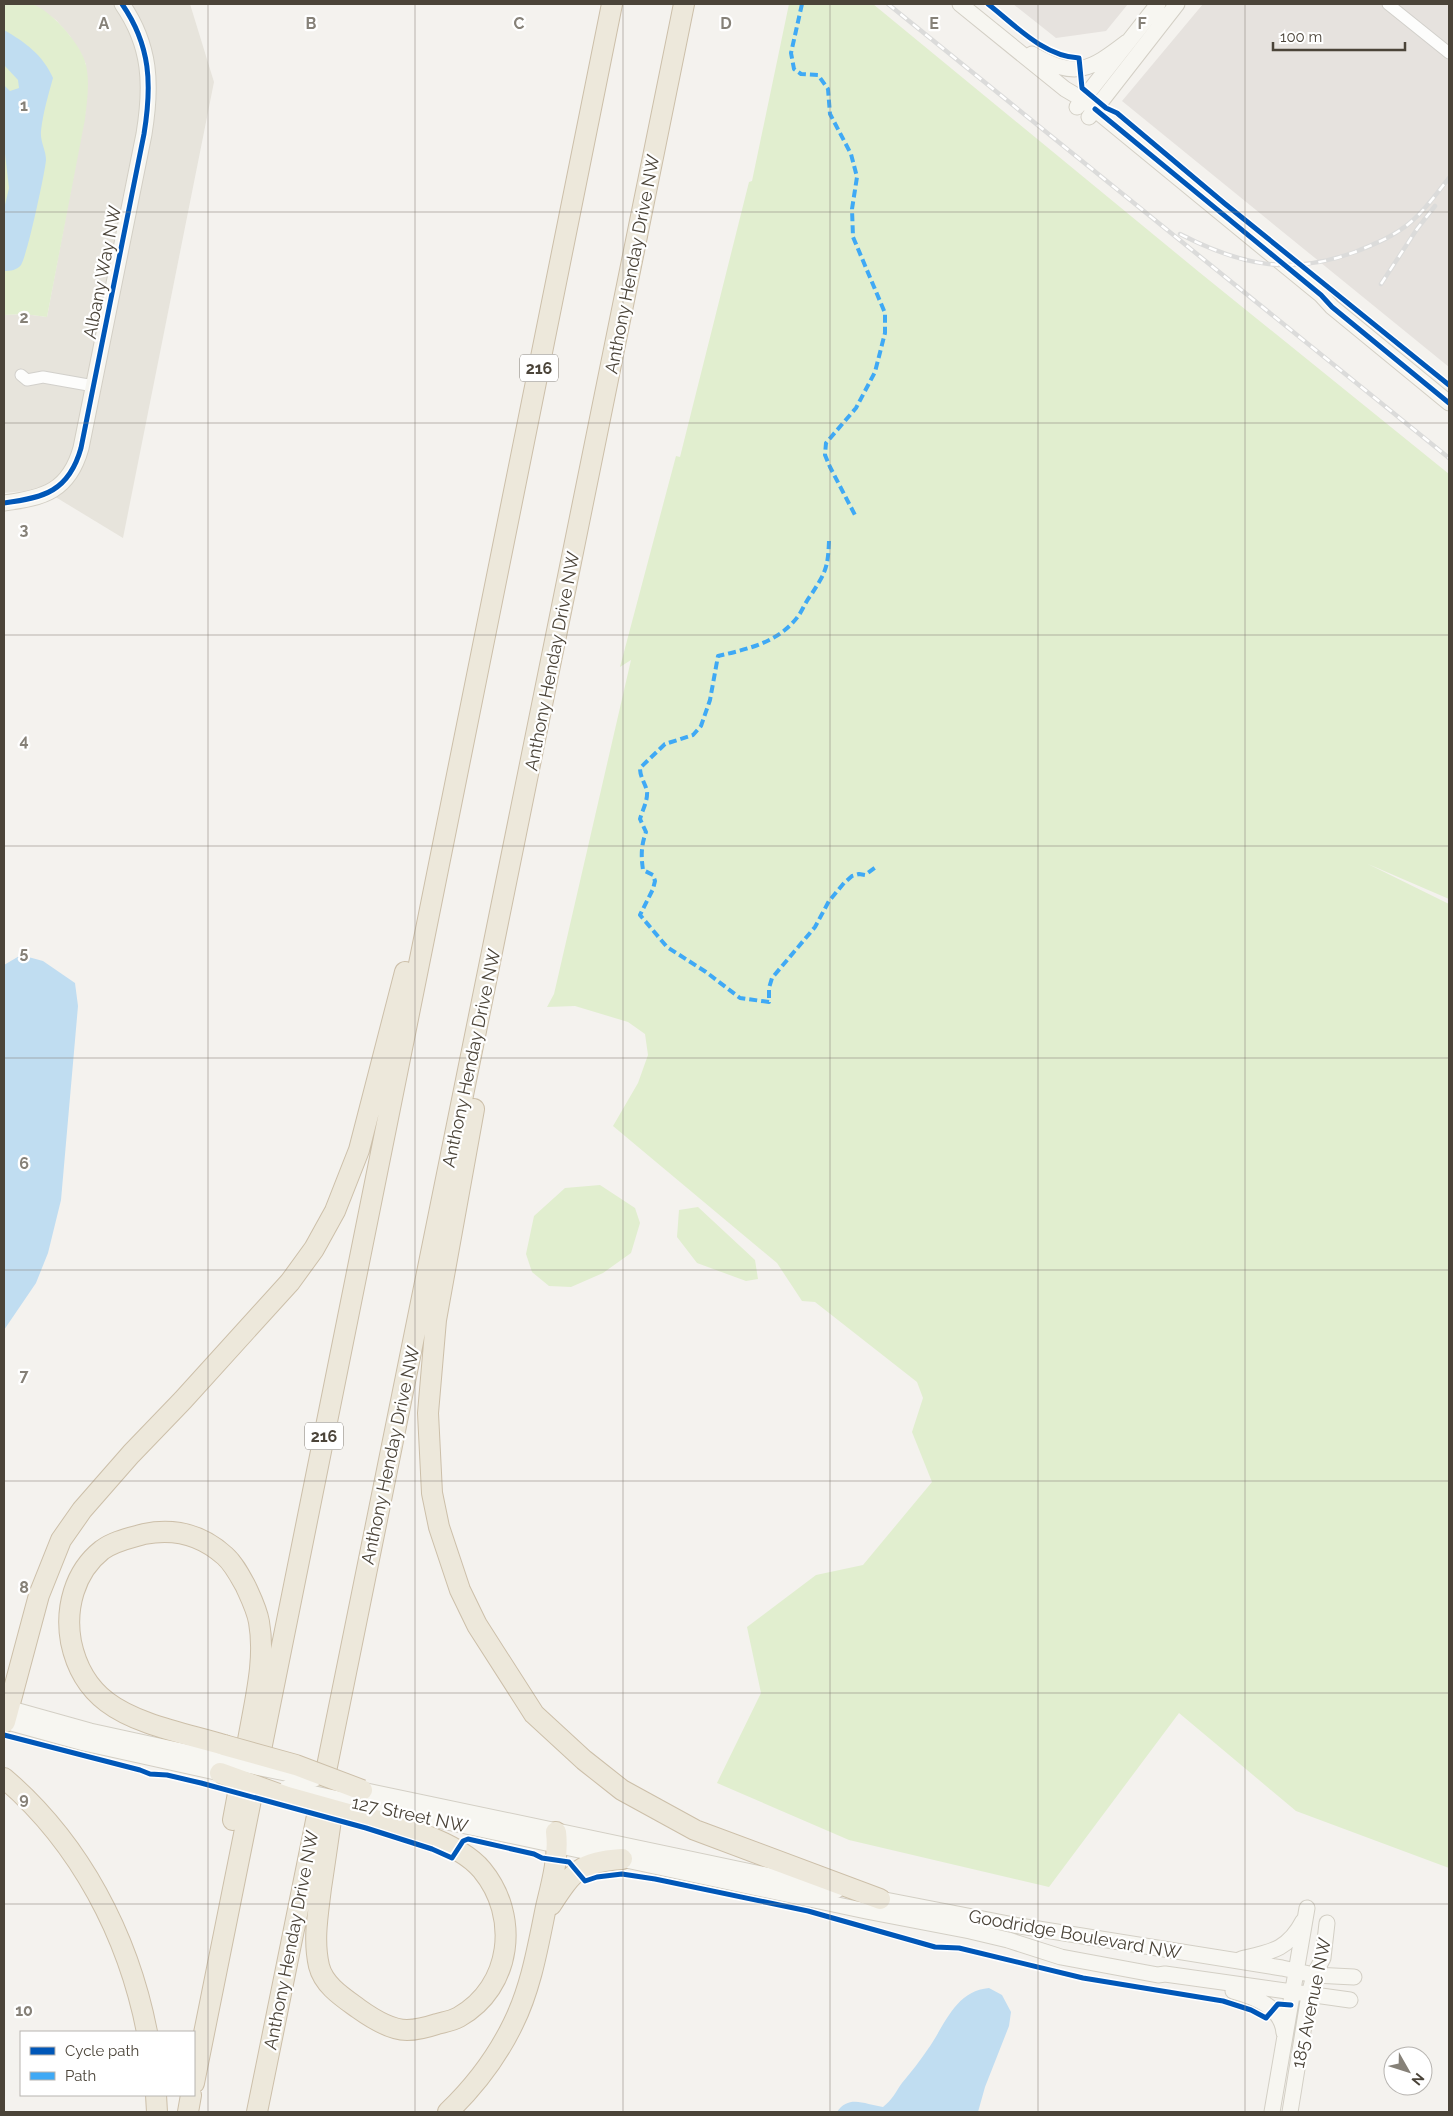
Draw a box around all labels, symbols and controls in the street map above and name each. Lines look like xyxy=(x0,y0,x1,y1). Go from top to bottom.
text: A xyxy=(99,14,110,33)
text: B xyxy=(306,14,317,33)
text: C xyxy=(514,14,525,33)
text: D xyxy=(720,14,732,33)
text: E xyxy=(929,14,939,33)
text: F xyxy=(1137,14,1147,33)
scale bar xyxy=(1273,20,1406,52)
text: 100 m xyxy=(1280,28,1322,46)
text: 1 xyxy=(20,96,28,115)
street label: Anthony Henday Drive NW xyxy=(600,152,664,375)
street label: Albany Way NW xyxy=(79,203,125,341)
text: 2 xyxy=(19,308,29,327)
road number: 216 xyxy=(520,354,558,382)
text: 3 xyxy=(20,520,29,539)
street label: Anthony Henday Drive NW xyxy=(520,549,584,772)
text: 4 xyxy=(19,731,29,750)
text: 5 xyxy=(20,943,29,962)
street label: Anthony Henday Drive NW xyxy=(438,947,504,1169)
text: 6 xyxy=(19,1154,29,1173)
street label: Anthony Henday Drive NW xyxy=(357,1344,423,1566)
text: 7 xyxy=(20,1366,29,1385)
road number: 216 xyxy=(305,1422,343,1450)
text: 8 xyxy=(19,1578,29,1597)
text: 9 xyxy=(19,1789,29,1808)
street label: 127 Street NW xyxy=(350,1791,470,1837)
street label: Anthony Henday Drive NW xyxy=(259,1828,323,2051)
street label: Goodridge Boulevard NW xyxy=(967,1905,1183,1963)
street label: 185 Avenue NW xyxy=(1287,1936,1335,2070)
text: 10 xyxy=(15,2001,33,2020)
legend xyxy=(20,2031,195,2096)
text: Cycle path xyxy=(65,2042,139,2060)
north arrow xyxy=(1383,2046,1433,2096)
text: Path xyxy=(65,2067,96,2085)
text: N xyxy=(1409,2070,1428,2088)

